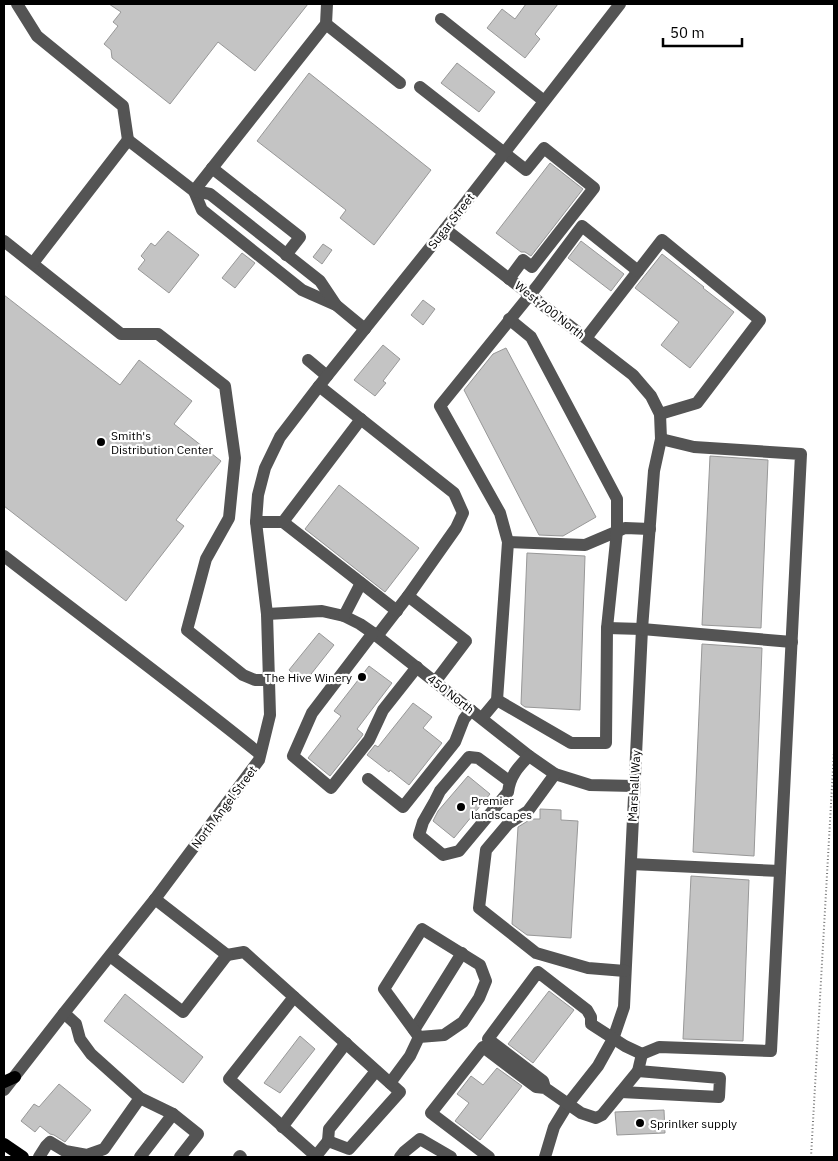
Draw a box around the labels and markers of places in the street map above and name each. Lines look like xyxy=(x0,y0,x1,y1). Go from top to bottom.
place label: Smith's Distribution Center xyxy=(111,428,213,457)
marker: Smith's Distribution Center xyxy=(95,436,107,448)
place label: The Hive Winery xyxy=(265,670,352,685)
marker: The Hive Winery xyxy=(356,671,368,683)
place label: Premier landscapes xyxy=(471,793,532,822)
marker: Premier landscapes xyxy=(455,801,467,813)
place label: Sprinlker supply xyxy=(650,1116,737,1131)
marker: Sprinlker supply xyxy=(634,1117,646,1129)

